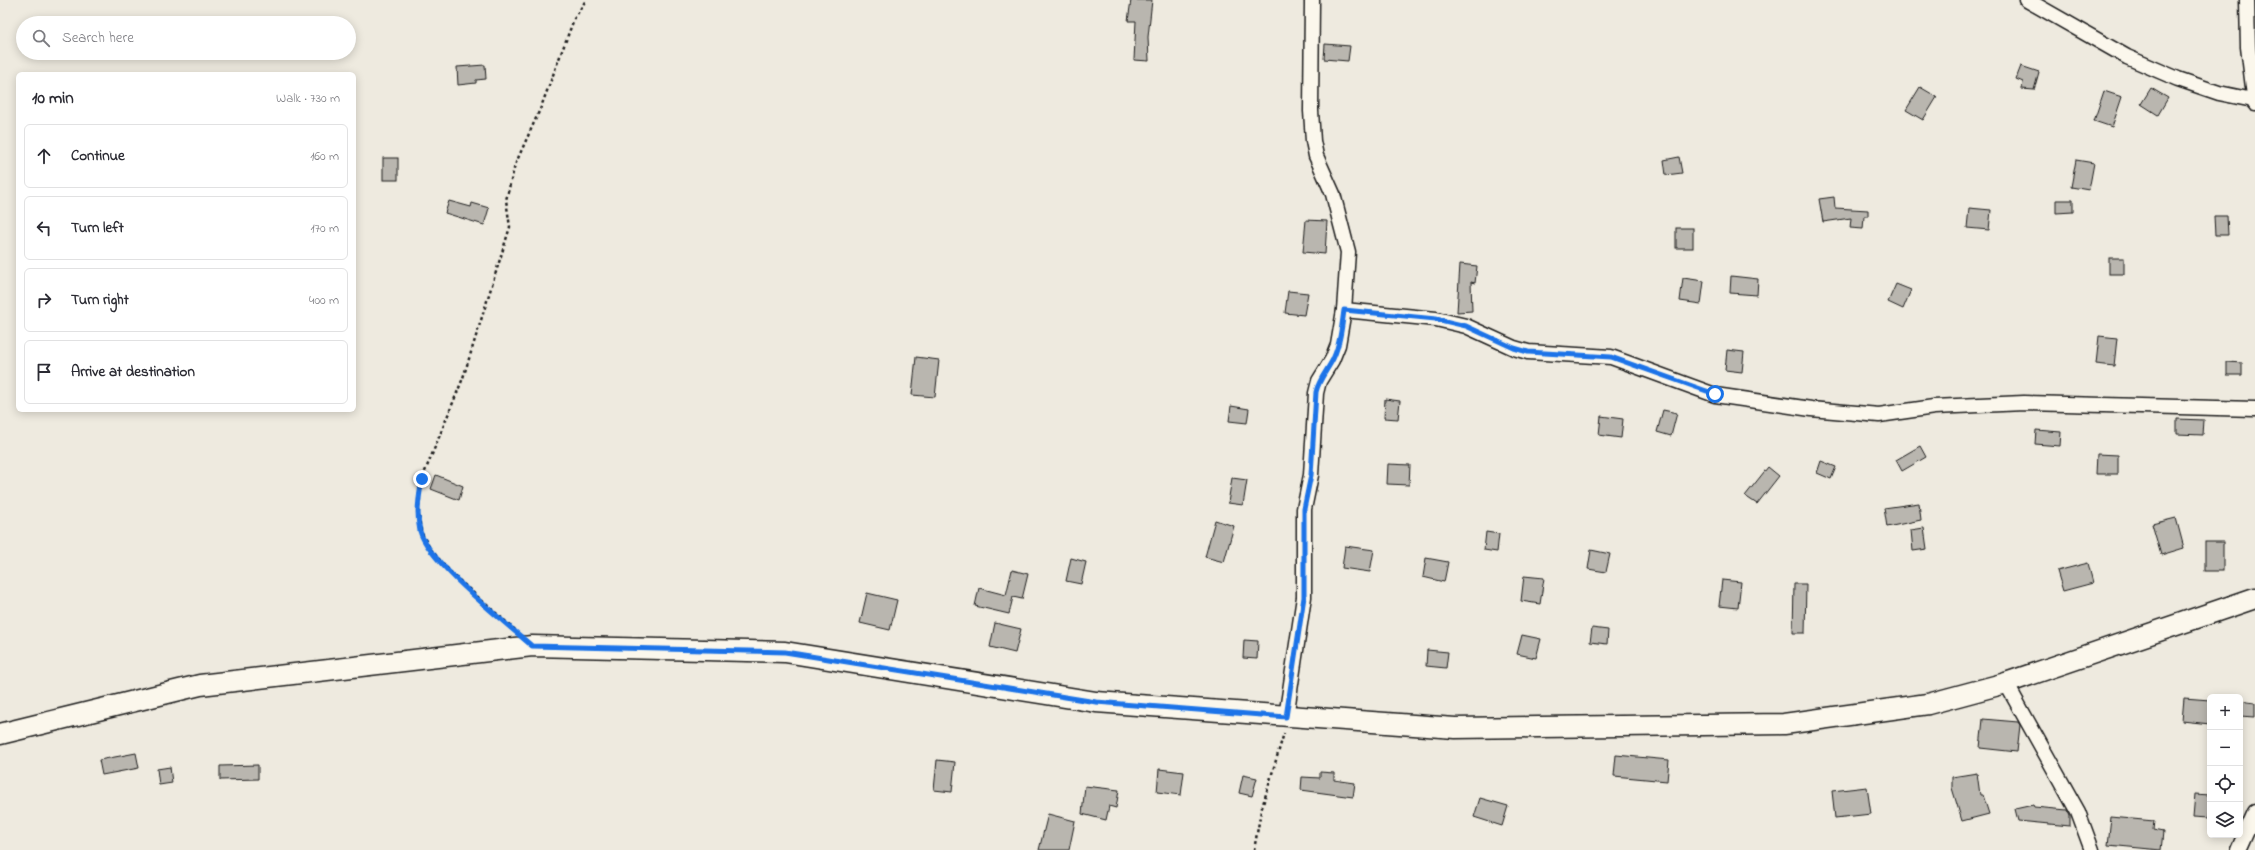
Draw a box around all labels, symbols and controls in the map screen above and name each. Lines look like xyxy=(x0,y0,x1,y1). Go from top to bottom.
search box xyxy=(16,16,356,60)
icon: search xyxy=(30,27,52,49)
text: Search here xyxy=(62,27,134,49)
text: 10 min xyxy=(32,86,74,111)
text: Walk · 730 m xyxy=(276,89,340,108)
icon: ahead xyxy=(33,145,55,167)
text: Continue xyxy=(71,145,125,167)
text: 160 m xyxy=(310,147,339,166)
icon: left xyxy=(33,217,55,239)
text: Turn left xyxy=(71,217,124,239)
text: 170 m xyxy=(311,219,339,238)
icon: right xyxy=(33,289,55,311)
text: Turn right xyxy=(71,289,129,311)
text: 400 m xyxy=(309,291,339,310)
icon: arrive xyxy=(33,361,55,383)
text: Arrive at destination xyxy=(71,361,195,383)
route start xyxy=(1706,385,1724,403)
route end xyxy=(413,470,431,488)
map controls xyxy=(2207,694,2243,838)
button: + xyxy=(2207,694,2243,730)
button: − xyxy=(2207,730,2243,766)
button: locate xyxy=(2207,766,2243,802)
button: layers xyxy=(2207,802,2243,838)

